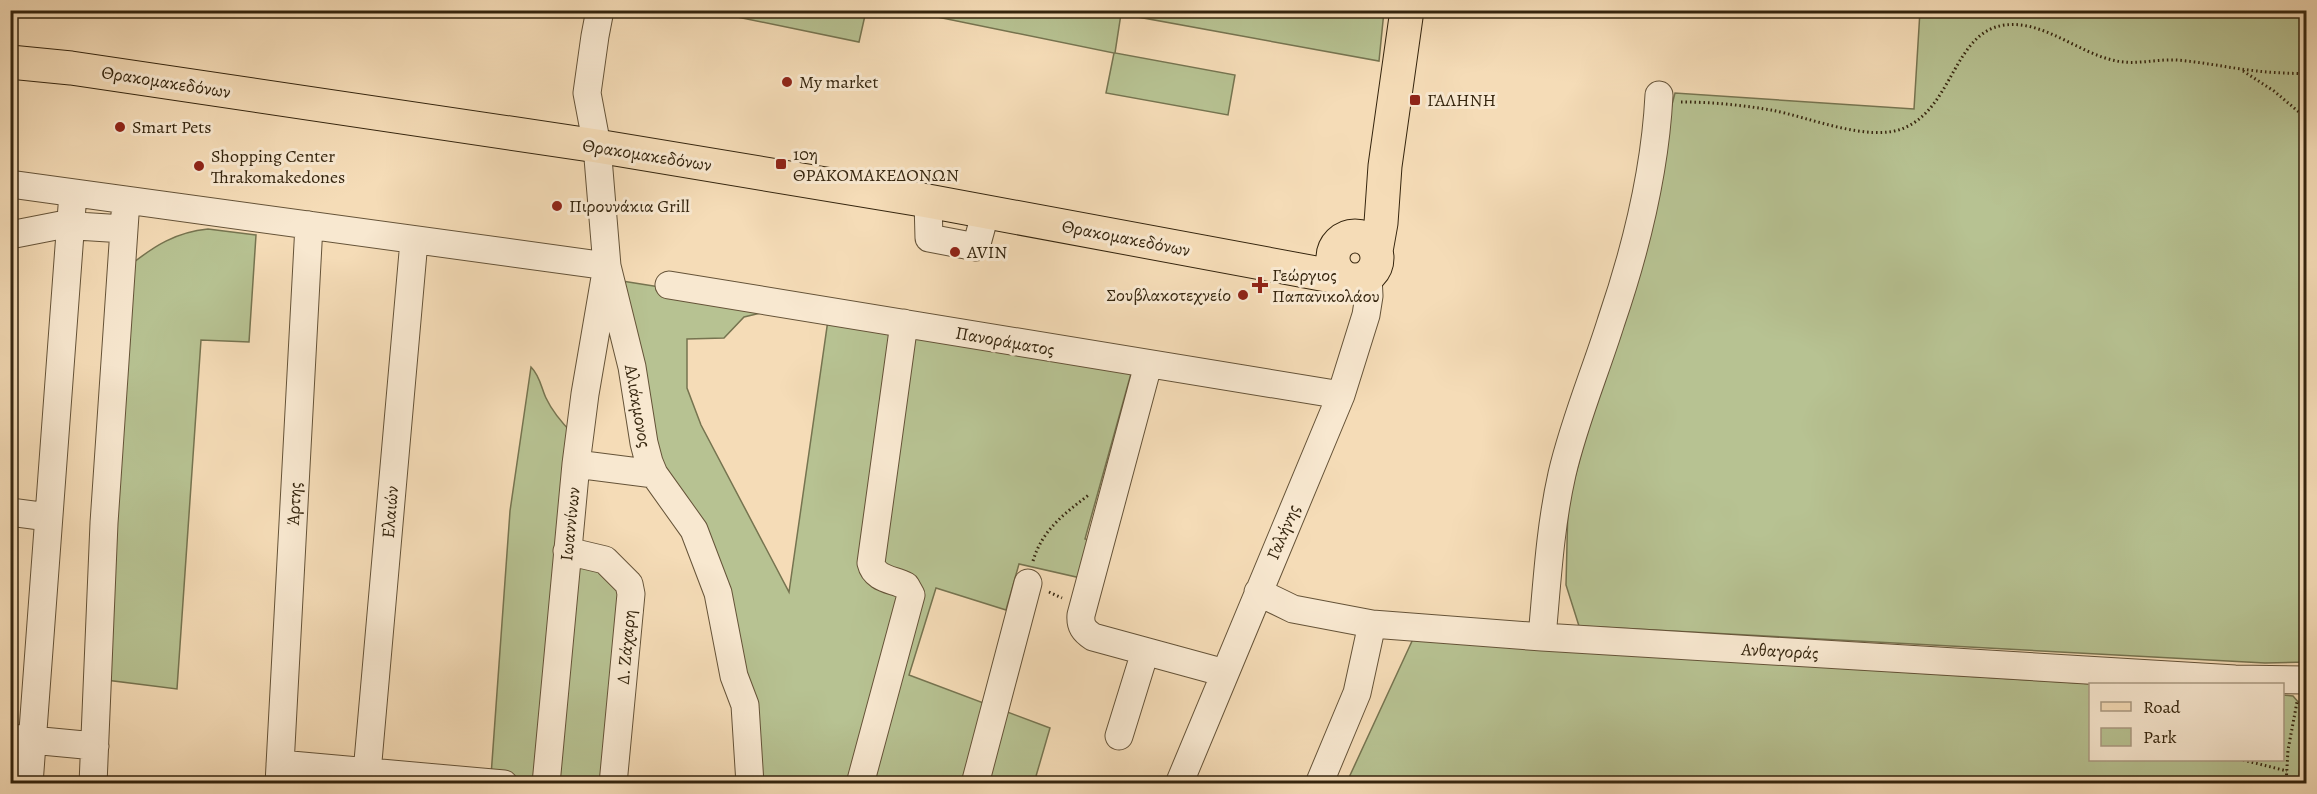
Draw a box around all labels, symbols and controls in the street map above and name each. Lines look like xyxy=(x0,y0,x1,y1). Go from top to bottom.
street label: Θρακομακεδόνων xyxy=(100,60,232,104)
place label: My market xyxy=(799,70,878,94)
marker: My market xyxy=(780,75,794,89)
place label: ΓΑΛΗΝΗ xyxy=(1427,88,1496,112)
marker: ΓΑΛΗΝΗ xyxy=(1408,93,1422,107)
place label: Smart Pets xyxy=(132,115,211,139)
marker: Smart Pets xyxy=(113,120,127,134)
street label: Θρακομακεδόνων xyxy=(581,133,713,177)
place label: 10η ΘΡΑΚΟΜΑΚΕΔΟΝΩΝ xyxy=(793,142,959,187)
place label: Shopping Center Thrakomakedones xyxy=(211,144,345,189)
marker: 10η ΘΡΑΚΟΜΑΚΕΔΟΝΩΝ xyxy=(774,157,788,171)
marker: Shopping Center Thrakomakedones xyxy=(192,159,206,173)
place label: Πιρουνάκια Grill xyxy=(569,194,690,218)
marker: Πιρουνάκια Grill xyxy=(550,199,564,213)
street label: Θρακομακεδόνων xyxy=(1060,214,1192,262)
place label: AVIN xyxy=(966,240,1007,264)
marker: AVIN xyxy=(948,245,962,259)
place label: Γεώργιος Παπανικολάου xyxy=(1272,263,1380,308)
marker: Γεώργιος Παπανικολάου xyxy=(1253,278,1267,292)
place label: Σουβλακοτεχνείο xyxy=(1107,283,1231,307)
marker: Σουβλακοτεχνείο xyxy=(1236,288,1250,302)
street label: Πανοράματος xyxy=(954,321,1056,361)
street label: Αλιάκμονος xyxy=(619,362,657,449)
street label: Άρτης xyxy=(281,481,307,527)
street label: Ελαιών xyxy=(376,485,404,539)
street label: Ιωαννίνων xyxy=(554,486,586,562)
street label: Γαλήνης xyxy=(1261,501,1305,563)
street label: Δ. Ζάχαρη xyxy=(611,609,641,685)
street label: Ανθαγοράς xyxy=(1740,637,1819,665)
legend xyxy=(2089,683,2284,761)
text: Road xyxy=(2143,695,2181,719)
text: Park xyxy=(2143,725,2177,749)

